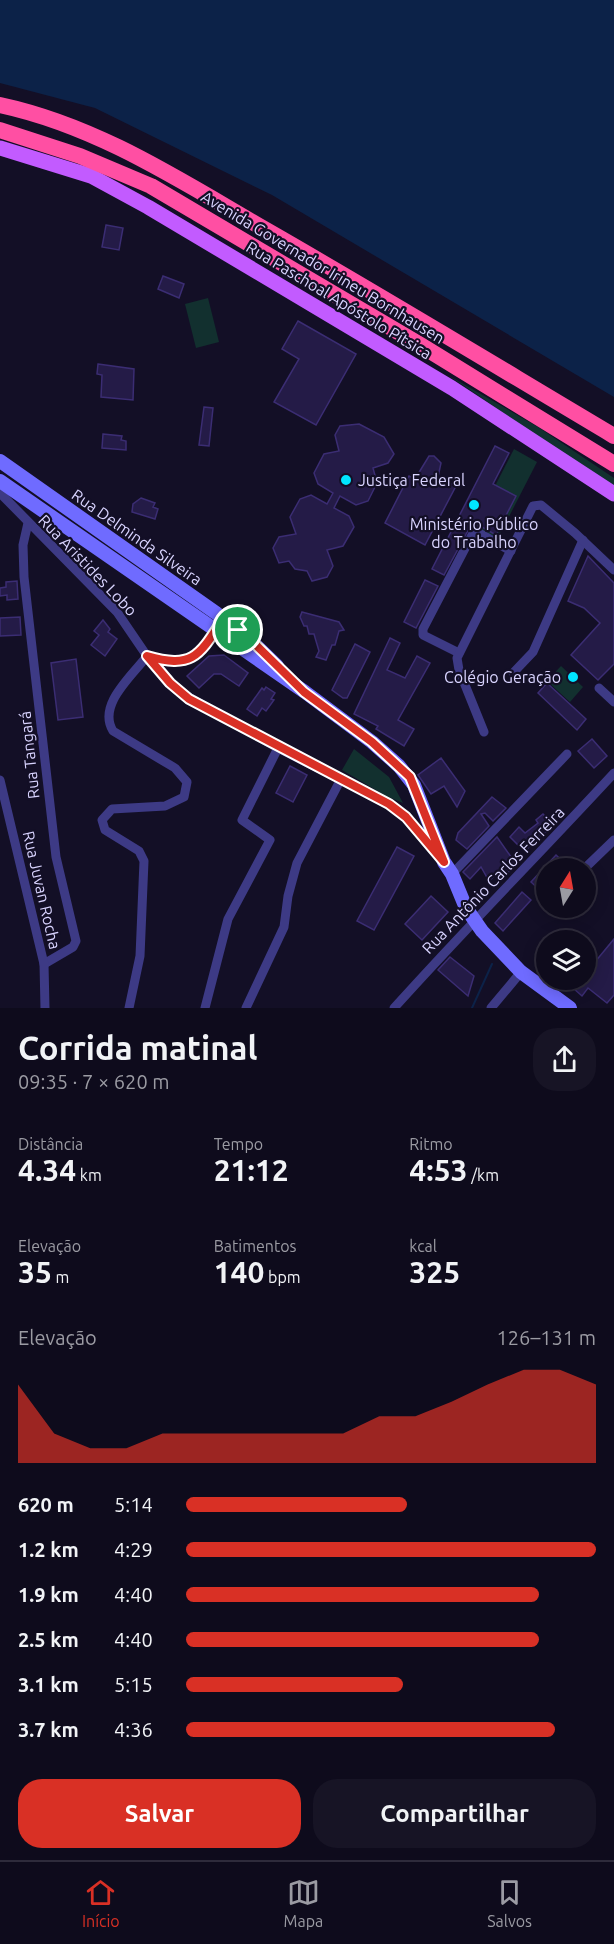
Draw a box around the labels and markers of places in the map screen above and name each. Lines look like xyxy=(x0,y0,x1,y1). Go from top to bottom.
place label: Justiça Federal xyxy=(358,471,465,489)
marker: Justiça Federal xyxy=(339,473,353,487)
marker: Ministério Público do Trabalho xyxy=(467,498,481,512)
place label: Ministério Público do Trabalho xyxy=(410,515,538,551)
pin xyxy=(212,604,263,655)
place label: Colégio Geração xyxy=(444,668,561,686)
marker: Colégio Geração xyxy=(566,670,580,684)

